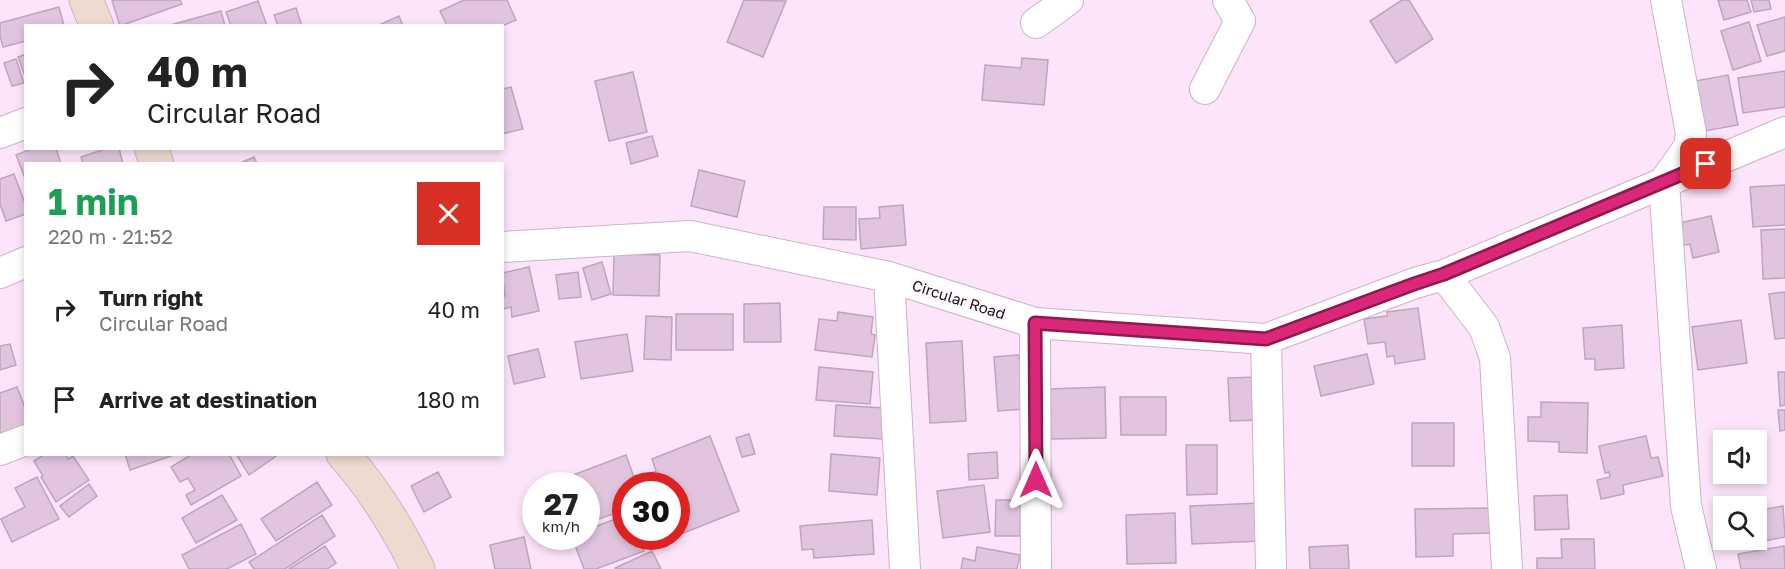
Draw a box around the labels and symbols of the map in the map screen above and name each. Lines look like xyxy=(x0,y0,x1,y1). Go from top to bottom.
pin xyxy=(1680,138,1731,189)
street label: Circular Road xyxy=(910,275,1008,323)
position arrow xyxy=(1004,448,1068,512)
speed limit sign: 30 xyxy=(612,472,690,550)

